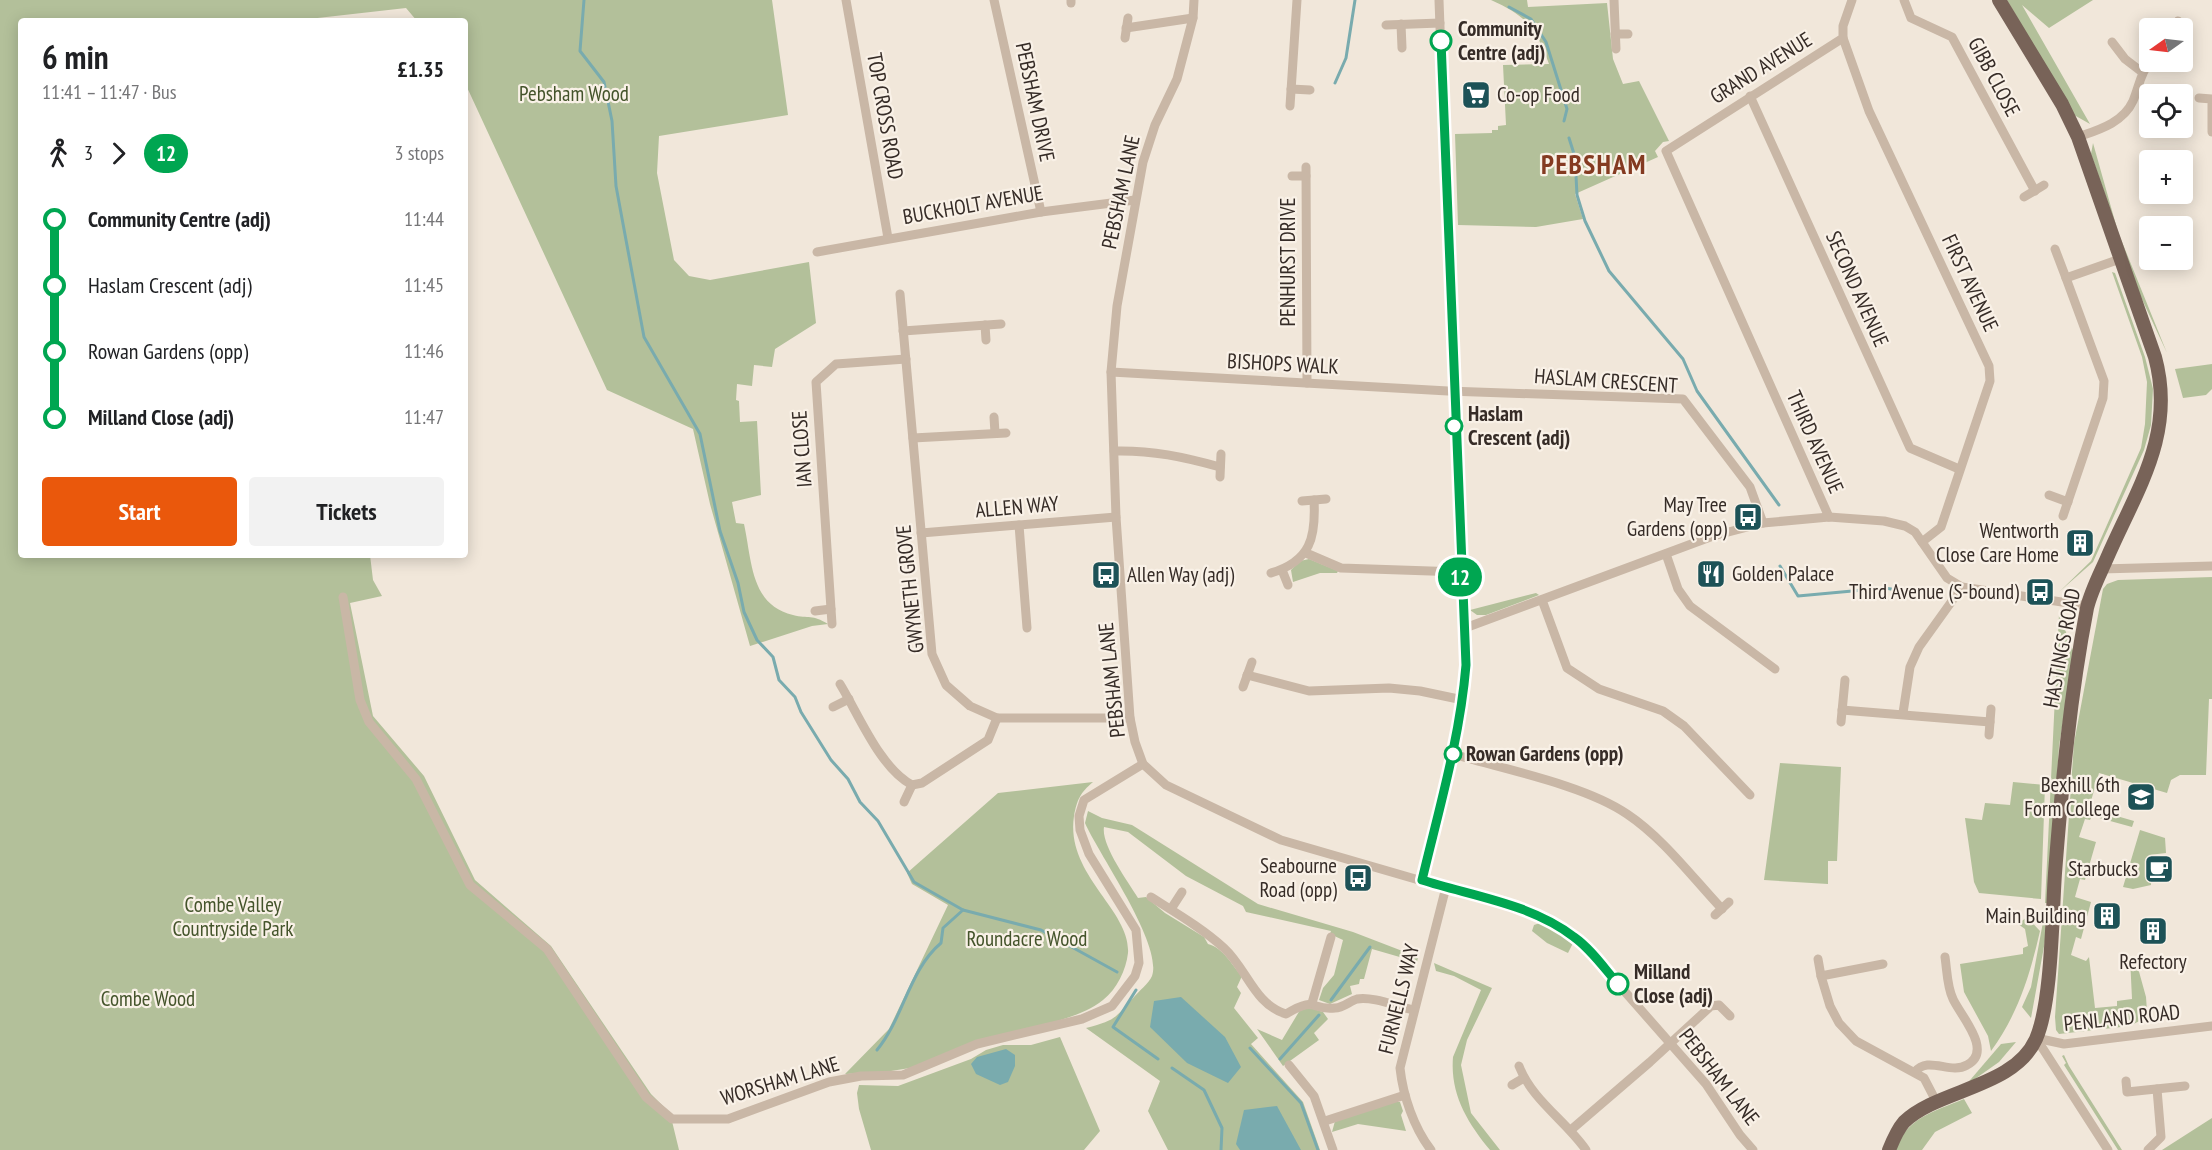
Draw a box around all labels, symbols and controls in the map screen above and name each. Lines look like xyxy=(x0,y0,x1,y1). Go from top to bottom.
place label: Community Centre (adj) xyxy=(1458,15,1545,66)
north arrow xyxy=(2139,18,2193,72)
map controls xyxy=(2139,18,2193,270)
street label: GRAND AVENUE xyxy=(1705,26,1817,110)
marker: Community Centre (adj) xyxy=(1430,30,1452,52)
street label: GIBB CLOSE xyxy=(1962,32,2027,121)
text: 6 min xyxy=(42,35,109,78)
street label: PEBSHAM DRIVE xyxy=(1010,40,1061,164)
street label: TOP CROSS ROAD xyxy=(861,51,910,181)
text: £1.35 xyxy=(397,55,444,83)
text: 11:41 – 11:47 · Bus xyxy=(42,79,177,105)
supermarket icon: Co-op Food xyxy=(1460,79,1492,111)
park label: Pebsham Wood xyxy=(519,80,629,107)
place label: Co-op Food xyxy=(1497,81,1580,108)
button: locate xyxy=(2139,84,2193,138)
street label: PEBSHAM LANE xyxy=(1095,133,1146,251)
icon: walk xyxy=(42,137,75,170)
icon: forward xyxy=(102,137,135,170)
text: 3 xyxy=(84,140,93,166)
text: 12 xyxy=(156,140,176,167)
text: 3 stops xyxy=(395,140,444,166)
district label: PEBSHAM xyxy=(1541,147,1647,181)
button: + xyxy=(2139,150,2193,204)
street label: BUCKHOLT AVENUE xyxy=(901,179,1045,230)
street label: PENHURST DRIVE xyxy=(1274,198,1301,326)
text: Community Centre (adj) xyxy=(88,205,271,233)
text: 11:44 xyxy=(404,206,444,232)
button: − xyxy=(2139,216,2193,270)
street label: SECOND AVENUE xyxy=(1820,227,1895,351)
street label: FIRST AVENUE xyxy=(1936,230,2005,336)
text: Haslam Crescent (adj) xyxy=(88,271,252,299)
text: 11:45 xyxy=(404,272,444,298)
text: Rowan Gardens (opp) xyxy=(88,337,248,365)
text: 11:46 xyxy=(404,338,444,364)
street label: BISHOPS WALK xyxy=(1227,347,1340,380)
street label: HASLAM CRESCENT xyxy=(1533,362,1679,399)
street label: THIRD AVENUE xyxy=(1781,386,1850,497)
place label: Haslam Crescent (adj) xyxy=(1468,400,1570,451)
text: Milland Close (adj) xyxy=(88,403,234,431)
text: 11:47 xyxy=(404,404,444,430)
street label: IAN CLOSE xyxy=(785,410,818,489)
marker: Haslam Crescent (adj) xyxy=(1445,417,1463,435)
button: Start xyxy=(42,477,237,546)
button: Tickets xyxy=(249,477,444,546)
street label: ALLEN WAY xyxy=(974,489,1060,524)
place label: May Tree Gardens (opp) xyxy=(1627,491,1727,542)
bus stop icon: May Tree Gardens (opp) xyxy=(1732,501,1764,533)
place label: Wentworth Close Care Home xyxy=(1936,517,2059,568)
street label: GWYNETH GROVE xyxy=(889,524,930,655)
building icon: Wentworth Close Care Home xyxy=(2064,527,2096,559)
line badge: 12 xyxy=(1433,558,1487,596)
restaurant icon: Golden Palace xyxy=(1695,558,1727,590)
bus stop icon: Allen Way (adj) xyxy=(1090,559,1122,591)
place label: Golden Palace xyxy=(1732,560,1834,587)
place label: Allen Way (adj) xyxy=(1127,561,1234,588)
text: 12 xyxy=(1450,564,1470,591)
bus stop icon: Third Avenue (S-bound) xyxy=(2024,576,2056,608)
place label: Third Avenue (S-bound) xyxy=(1849,578,2019,605)
street label: HASTINGS ROAD xyxy=(2037,586,2086,710)
street label: PEBSHAM LANE xyxy=(1092,621,1131,739)
place label: Rowan Gardens (opp) xyxy=(1466,740,1624,767)
marker: Rowan Gardens (opp) xyxy=(1444,745,1462,763)
place label: Bexhill 6th Form College xyxy=(2024,771,2120,822)
school or university icon: Bexhill 6th Form College xyxy=(2125,781,2157,813)
place label: Seabourne Road (opp) xyxy=(1260,852,1337,903)
cafe icon: Starbucks xyxy=(2143,853,2175,885)
place label: Starbucks xyxy=(2068,855,2138,882)
bus stop icon: Seabourne Road (opp) xyxy=(1342,862,1374,894)
park label: Combe Valley Countryside Park xyxy=(173,891,293,942)
building icon: Main Building xyxy=(2091,900,2123,932)
place label: Main Building xyxy=(1986,902,2086,929)
building icon: Refectory xyxy=(2137,915,2169,947)
park label: Roundacre Wood xyxy=(967,925,1087,952)
street label: FURNELLS WAY xyxy=(1372,941,1425,1057)
place label: Refectory xyxy=(2119,948,2187,975)
place label: Milland Close (adj) xyxy=(1634,958,1713,1009)
marker: Milland Close (adj) xyxy=(1607,973,1629,995)
park label: Combe Wood xyxy=(101,985,195,1012)
street label: PENLAND ROAD xyxy=(2062,998,2181,1037)
street label: PEBSHAM LANE xyxy=(1673,1023,1766,1130)
street label: WORSHAM LANE xyxy=(717,1050,842,1111)

